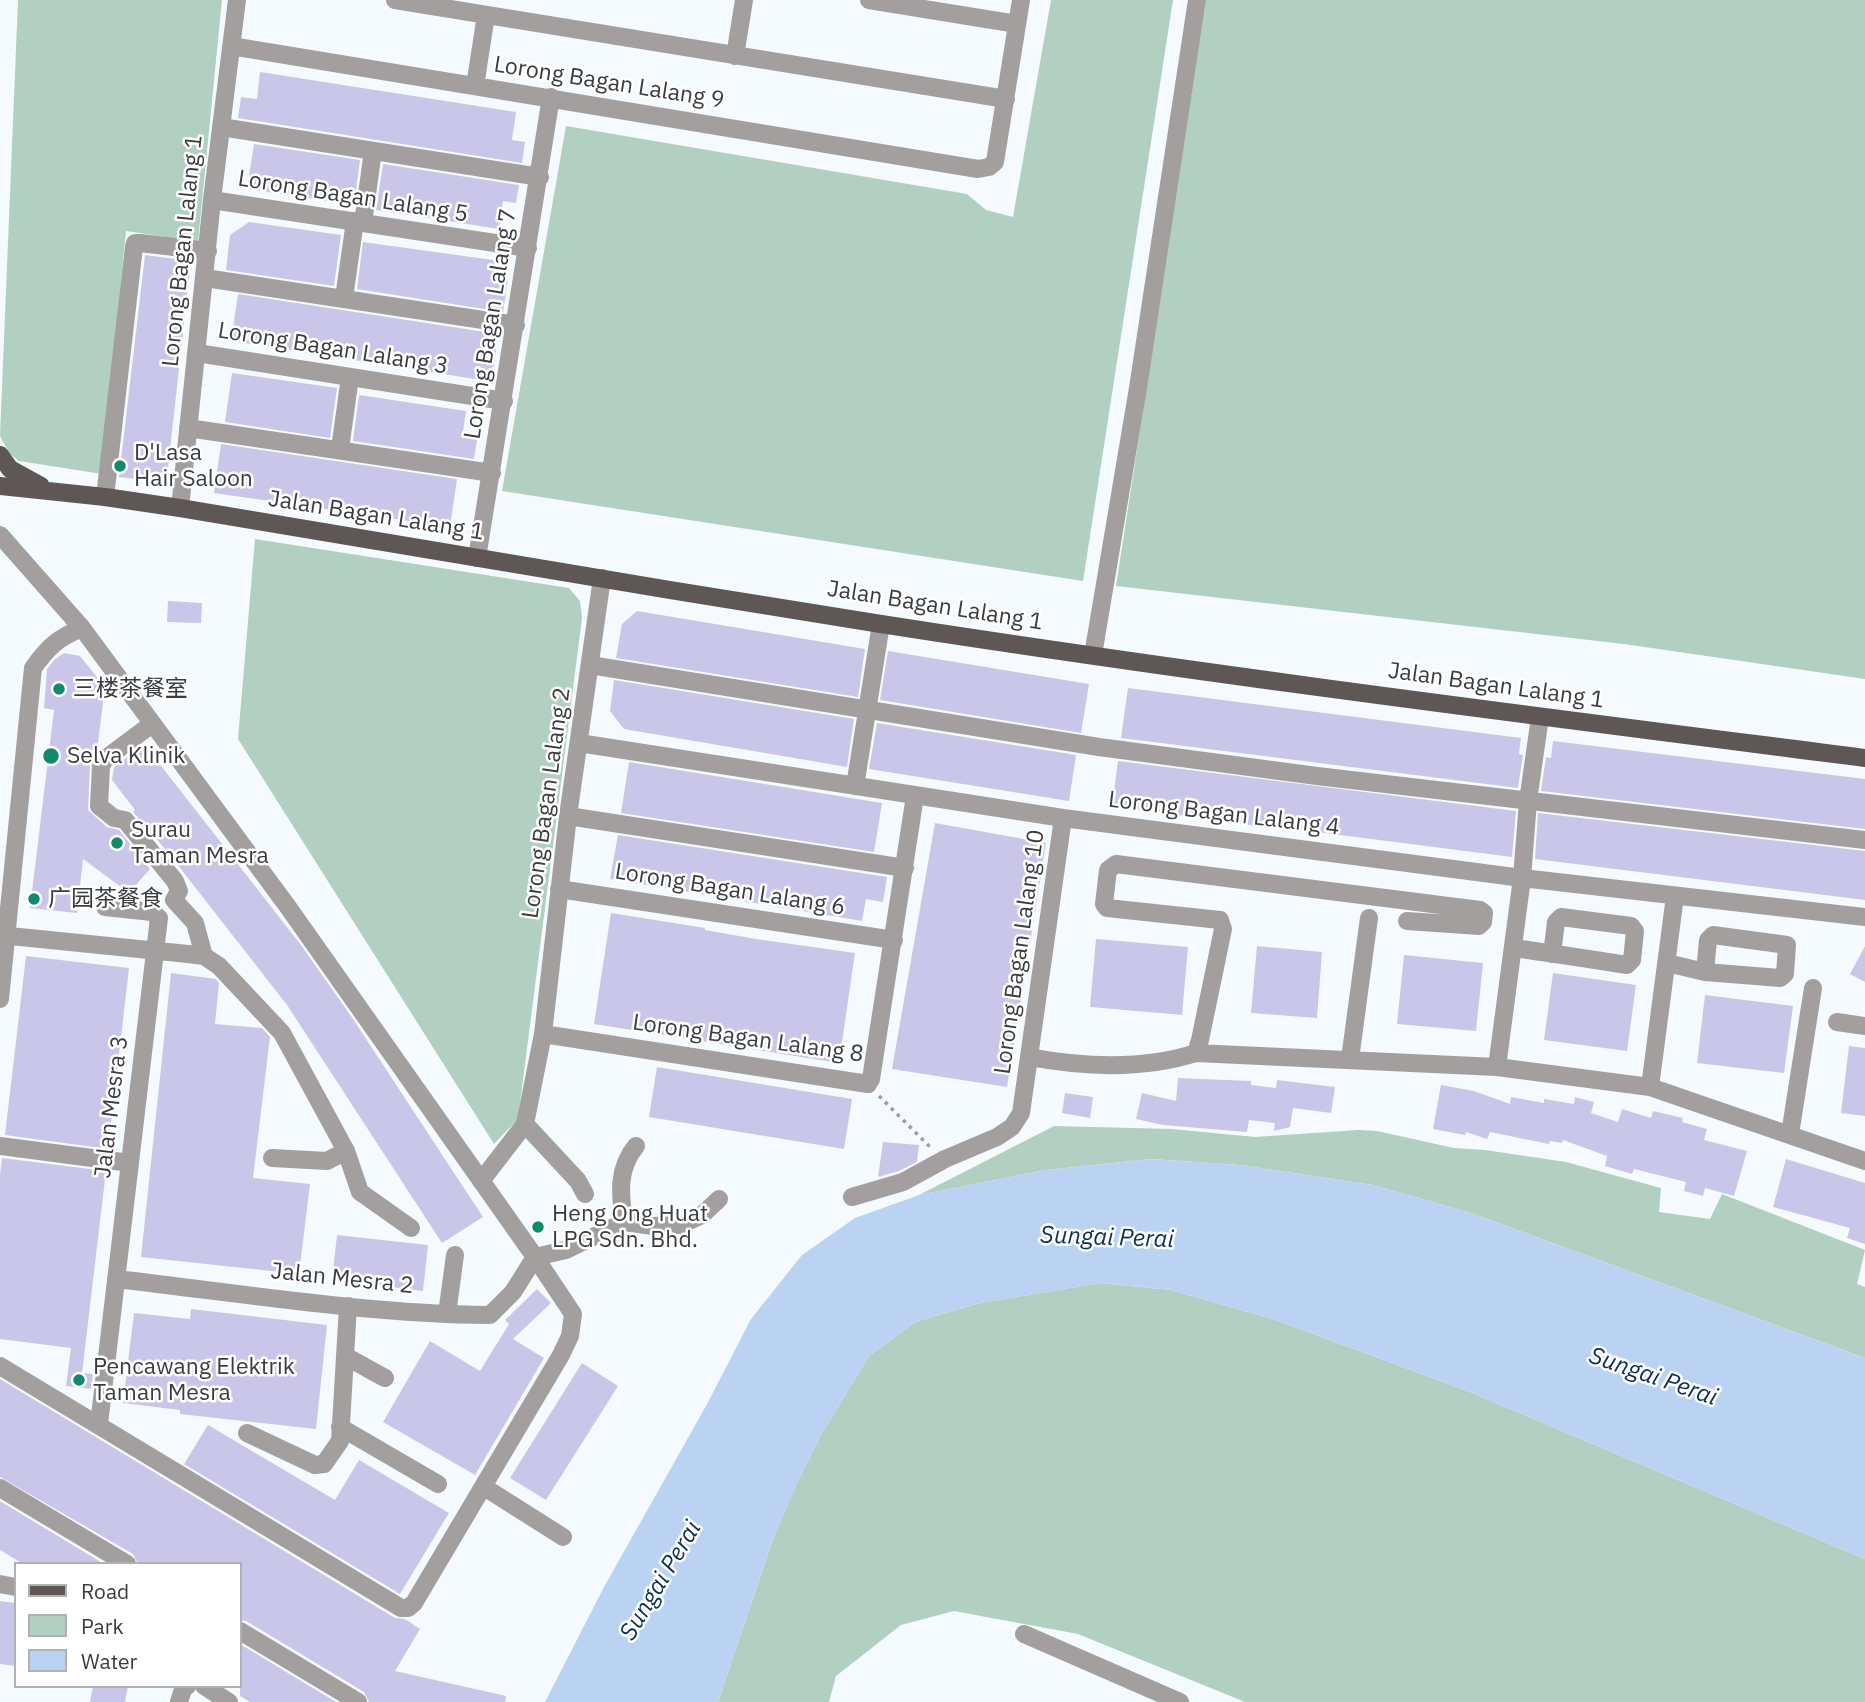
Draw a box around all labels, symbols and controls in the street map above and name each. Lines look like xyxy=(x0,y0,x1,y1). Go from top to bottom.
street label: Lorong Bagan Lalang 9 xyxy=(492,51,726,115)
street label: Lorong Bagan Lalang 1 xyxy=(157,134,209,368)
street label: Lorong Bagan Lalang 5 xyxy=(236,165,470,229)
street label: Lorong Bagan Lalang 7 xyxy=(459,207,523,441)
street label: Lorong Bagan Lalang 3 xyxy=(216,317,450,381)
place label: D'Lasa Hair Saloon xyxy=(134,439,253,493)
marker: D'Lasa Hair Saloon xyxy=(112,458,128,474)
street label: Jalan Bagan Lalang 1 xyxy=(266,485,486,547)
street label: Jalan Bagan Lalang 1 xyxy=(825,575,1045,637)
street label: Jalan Bagan Lalang 1 xyxy=(1386,657,1606,715)
place label: 三楼茶餐室 xyxy=(73,675,188,703)
marker: 三楼茶餐室 xyxy=(51,681,67,697)
street label: Lorong Bagan Lalang 2 xyxy=(517,686,577,920)
place label: Selva Klinik xyxy=(67,742,185,770)
marker: Selva Klinik xyxy=(41,746,61,766)
street label: Lorong Bagan Lalang 4 xyxy=(1107,786,1341,842)
place label: Surau Taman Mesra xyxy=(131,816,269,870)
street label: Lorong Bagan Lalang 10 xyxy=(989,828,1051,1076)
marker: Surau Taman Mesra xyxy=(109,835,125,851)
street label: Lorong Bagan Lalang 6 xyxy=(613,858,847,922)
place label: 广园茶餐食 xyxy=(48,885,163,913)
marker: 广园茶餐食 xyxy=(26,891,42,907)
street label: Lorong Bagan Lalang 8 xyxy=(631,1009,865,1069)
street label: Jalan Mesra 3 xyxy=(90,1034,134,1180)
place label: Heng Ong Huat LPG Sdn. Bhd. xyxy=(552,1200,708,1254)
marker: Heng Ong Huat LPG Sdn. Bhd. xyxy=(530,1219,546,1235)
water label: Sungai Perai xyxy=(1040,1221,1174,1255)
street label: Jalan Mesra 2 xyxy=(269,1258,415,1300)
water label: Sungai Perai xyxy=(1585,1342,1721,1412)
place label: Pencawang Elektrik Taman Mesra xyxy=(93,1353,295,1407)
marker: Pencawang Elektrik Taman Mesra xyxy=(71,1372,87,1388)
water label: Sungai Perai xyxy=(614,1516,708,1646)
legend xyxy=(14,1562,242,1688)
text: Road xyxy=(81,1577,129,1605)
text: Park xyxy=(81,1612,124,1640)
text: Water xyxy=(81,1647,137,1675)

